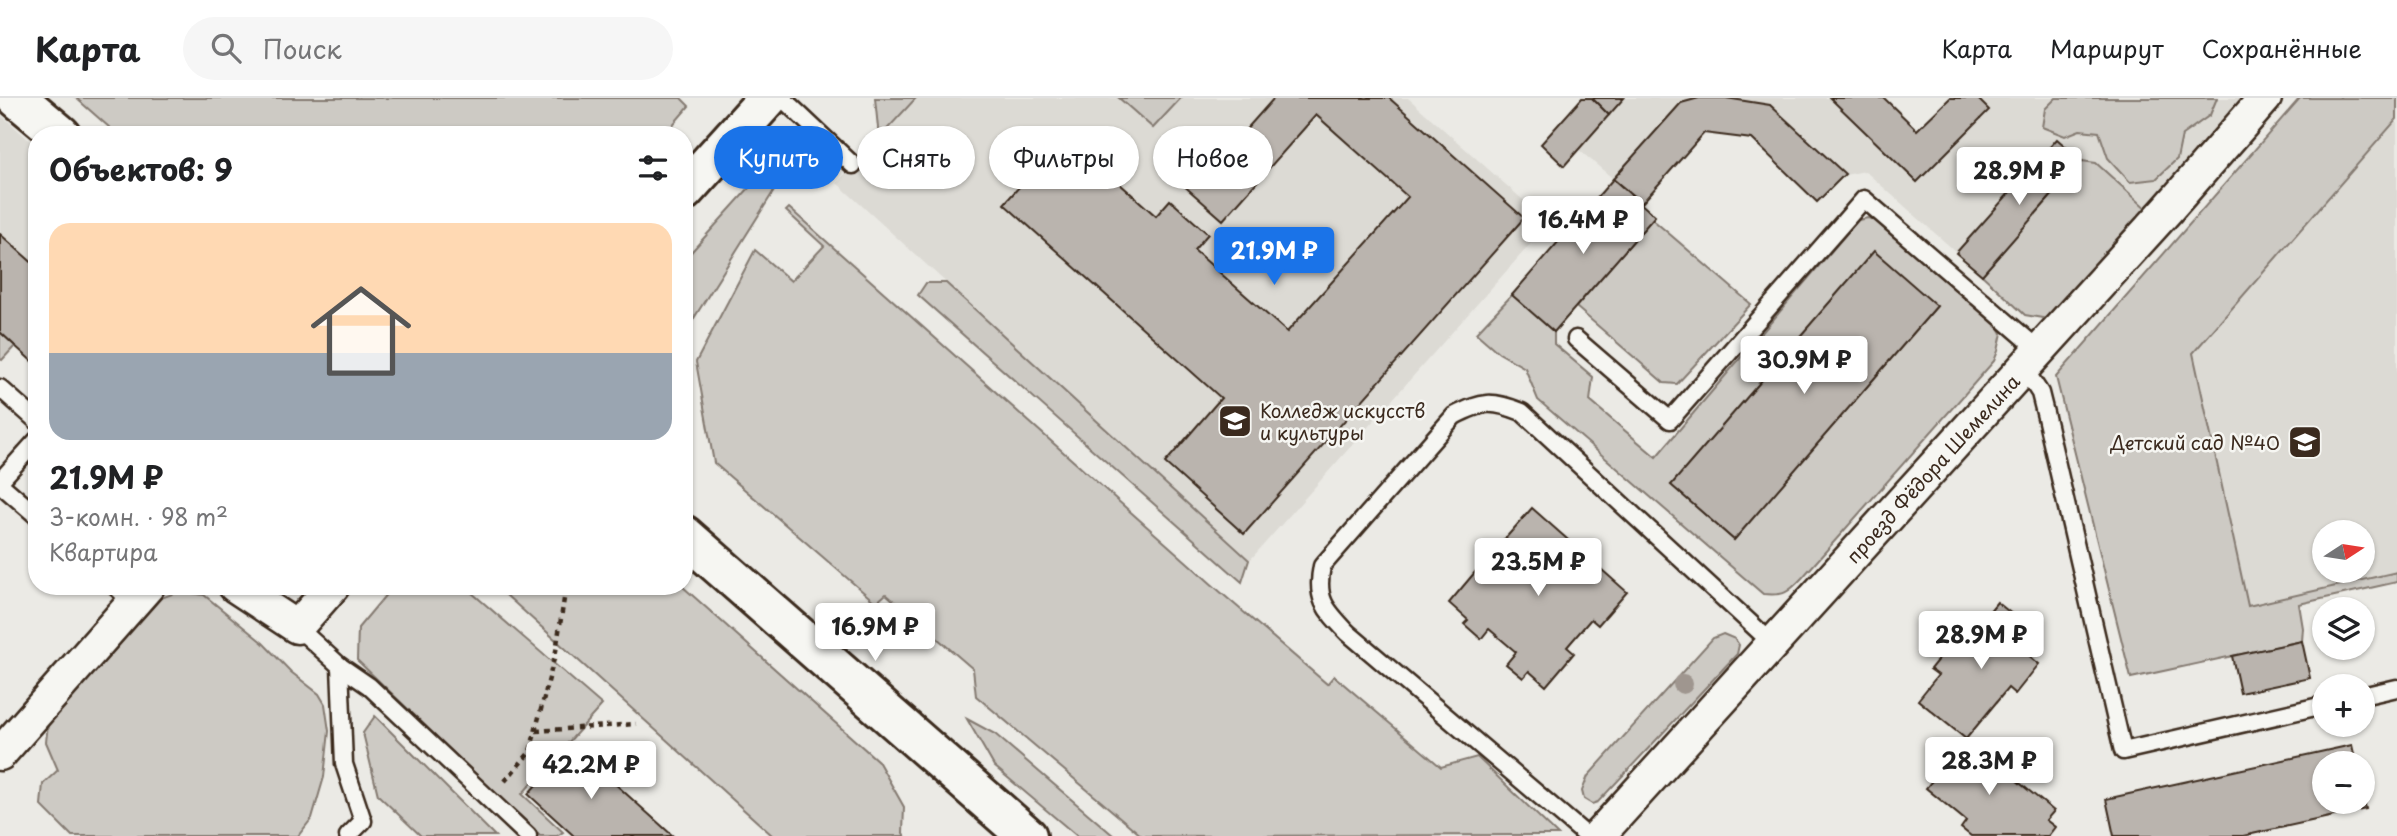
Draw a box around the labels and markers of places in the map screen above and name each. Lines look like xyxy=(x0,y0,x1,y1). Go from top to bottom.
pin: 28.9M ₽ xyxy=(1954,148,2084,207)
pin: 16.4M ₽ xyxy=(1518,197,1648,256)
pin: 21.9M ₽ xyxy=(1209,228,1339,287)
pin: 30.9M ₽ xyxy=(1739,336,1869,396)
place label: Колледж искусств и культуры xyxy=(1260,396,1425,446)
school or university icon: Колледж искусств и культуры xyxy=(1216,402,1254,440)
school or university icon: Детский сад №40 xyxy=(2286,423,2324,461)
place label: Детский сад №40 xyxy=(2110,428,2280,456)
pin: 23.5M ₽ xyxy=(1473,538,1603,598)
pin: 16.9M ₽ xyxy=(810,603,940,663)
pin: 28.9M ₽ xyxy=(1916,612,2046,671)
pin: 28.3M ₽ xyxy=(1924,738,2054,797)
pin: 42.2M ₽ xyxy=(526,742,656,801)

